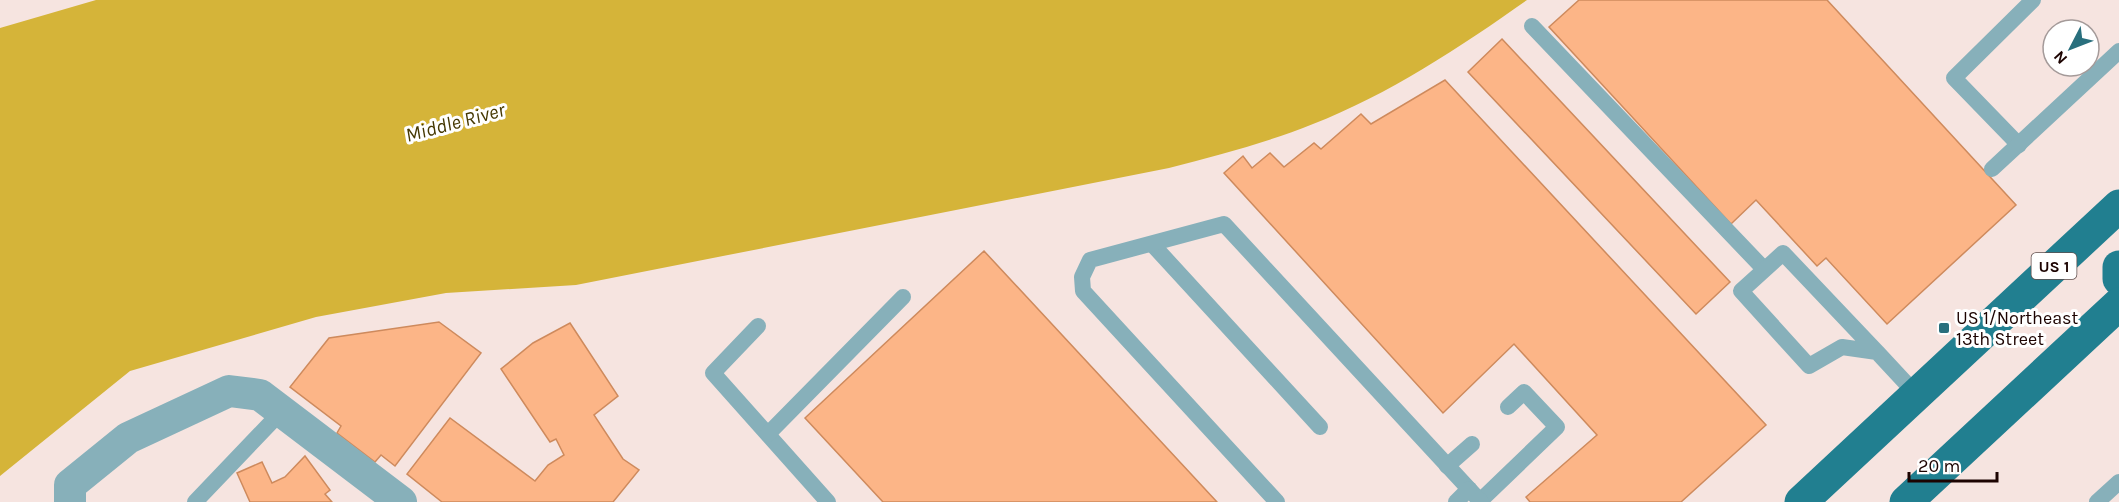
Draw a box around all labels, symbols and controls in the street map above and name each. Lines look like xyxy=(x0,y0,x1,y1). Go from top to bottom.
north arrow xyxy=(2041,18,2101,78)
text: N xyxy=(2049,47,2071,68)
water label: Middle River xyxy=(403,98,509,147)
road number: US 1 xyxy=(2032,253,2076,279)
place label: US 1/Northeast 13th Street xyxy=(1956,307,2079,350)
marker: US 1/Northeast 13th Street xyxy=(1937,321,1951,335)
scale bar xyxy=(1909,445,1998,483)
text: 20 m xyxy=(1918,455,1960,477)

